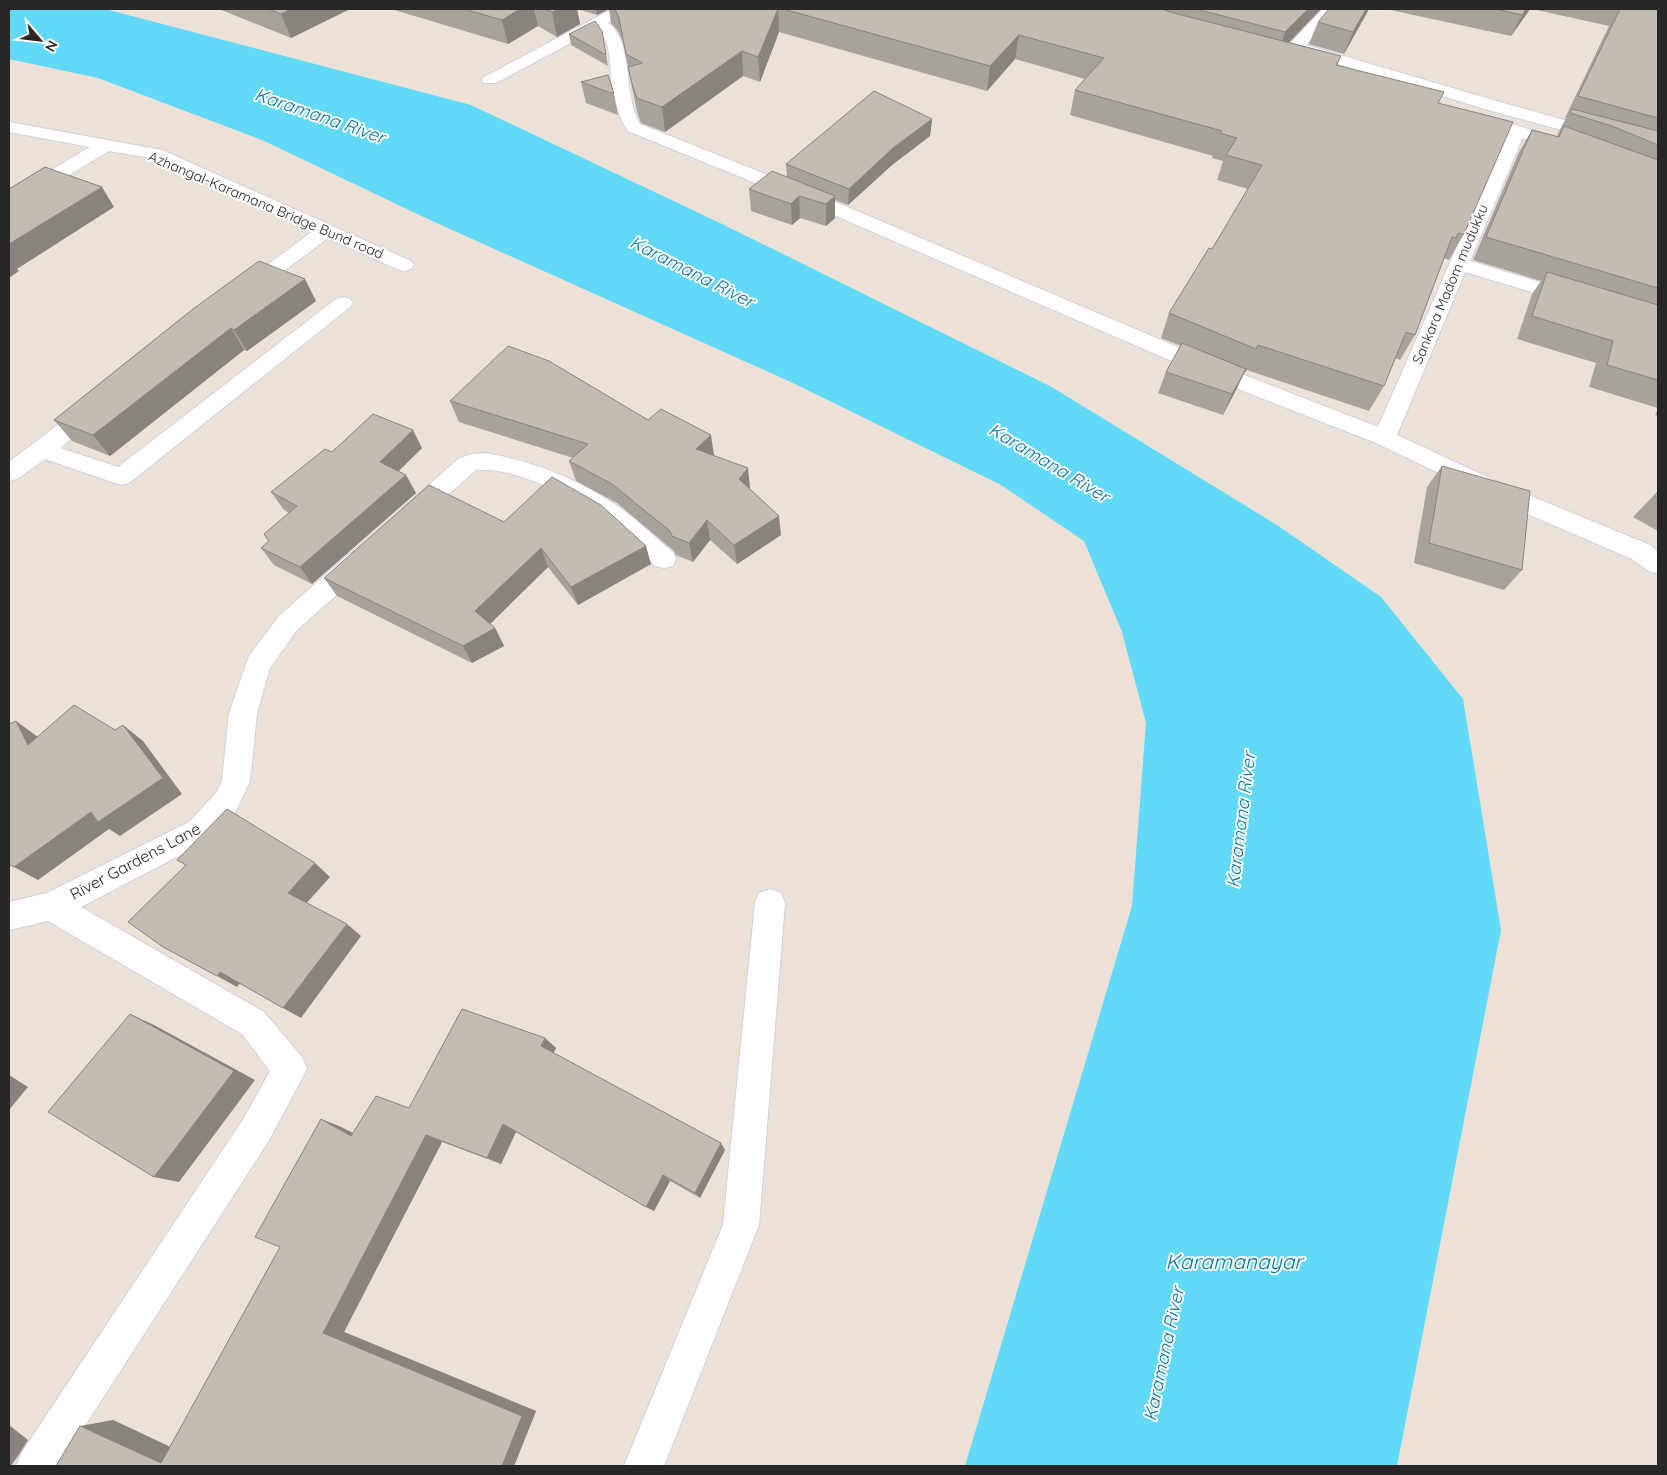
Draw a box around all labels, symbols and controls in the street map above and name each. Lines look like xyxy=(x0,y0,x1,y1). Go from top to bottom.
north arrow xyxy=(15,15,65,65)
text: N xyxy=(41,37,62,55)
water label: Karamana River xyxy=(252,82,390,149)
street label: Azhangal-Karamana Bridge Bund road xyxy=(146,147,386,263)
street label: Sankara Madom mudukku xyxy=(1408,201,1492,367)
water label: Karamana River xyxy=(626,230,760,314)
water label: Karamana River xyxy=(985,418,1116,509)
water label: Karamana River xyxy=(1221,749,1260,889)
street label: River Gardens Lane xyxy=(66,818,204,904)
water label: Karamanayar xyxy=(1166,1248,1305,1274)
water label: Karamana River xyxy=(1138,1283,1189,1423)

